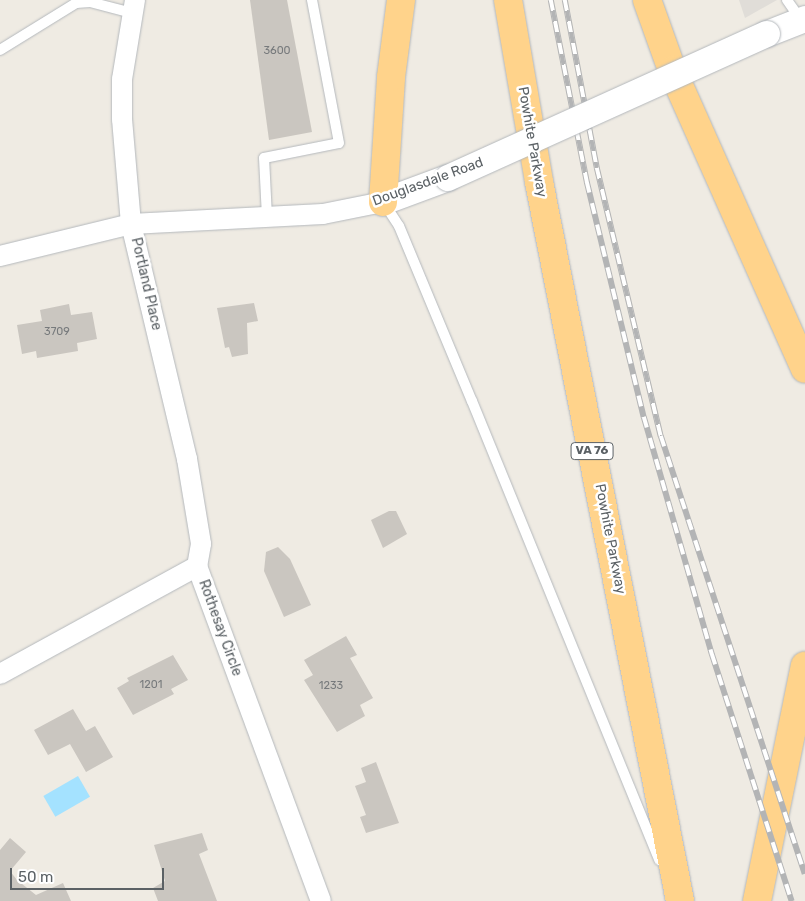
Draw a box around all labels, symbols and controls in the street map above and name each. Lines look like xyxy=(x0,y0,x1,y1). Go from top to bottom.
house number: 3600 xyxy=(263,44,291,58)
street label: Powhite Parkway xyxy=(514,85,550,199)
street label: Douglasdale Road xyxy=(370,154,486,210)
street label: Portland Place xyxy=(127,236,165,332)
house number: 3709 xyxy=(44,325,70,339)
road number: VA 76 xyxy=(570,442,614,461)
street label: Powhite Parkway xyxy=(591,482,629,596)
street label: Rothesay Circle xyxy=(195,577,245,679)
house number: 1201 xyxy=(140,678,162,692)
house number: 1233 xyxy=(319,679,343,693)
scale bar xyxy=(12,858,166,890)
text: 50 m xyxy=(18,868,53,886)

